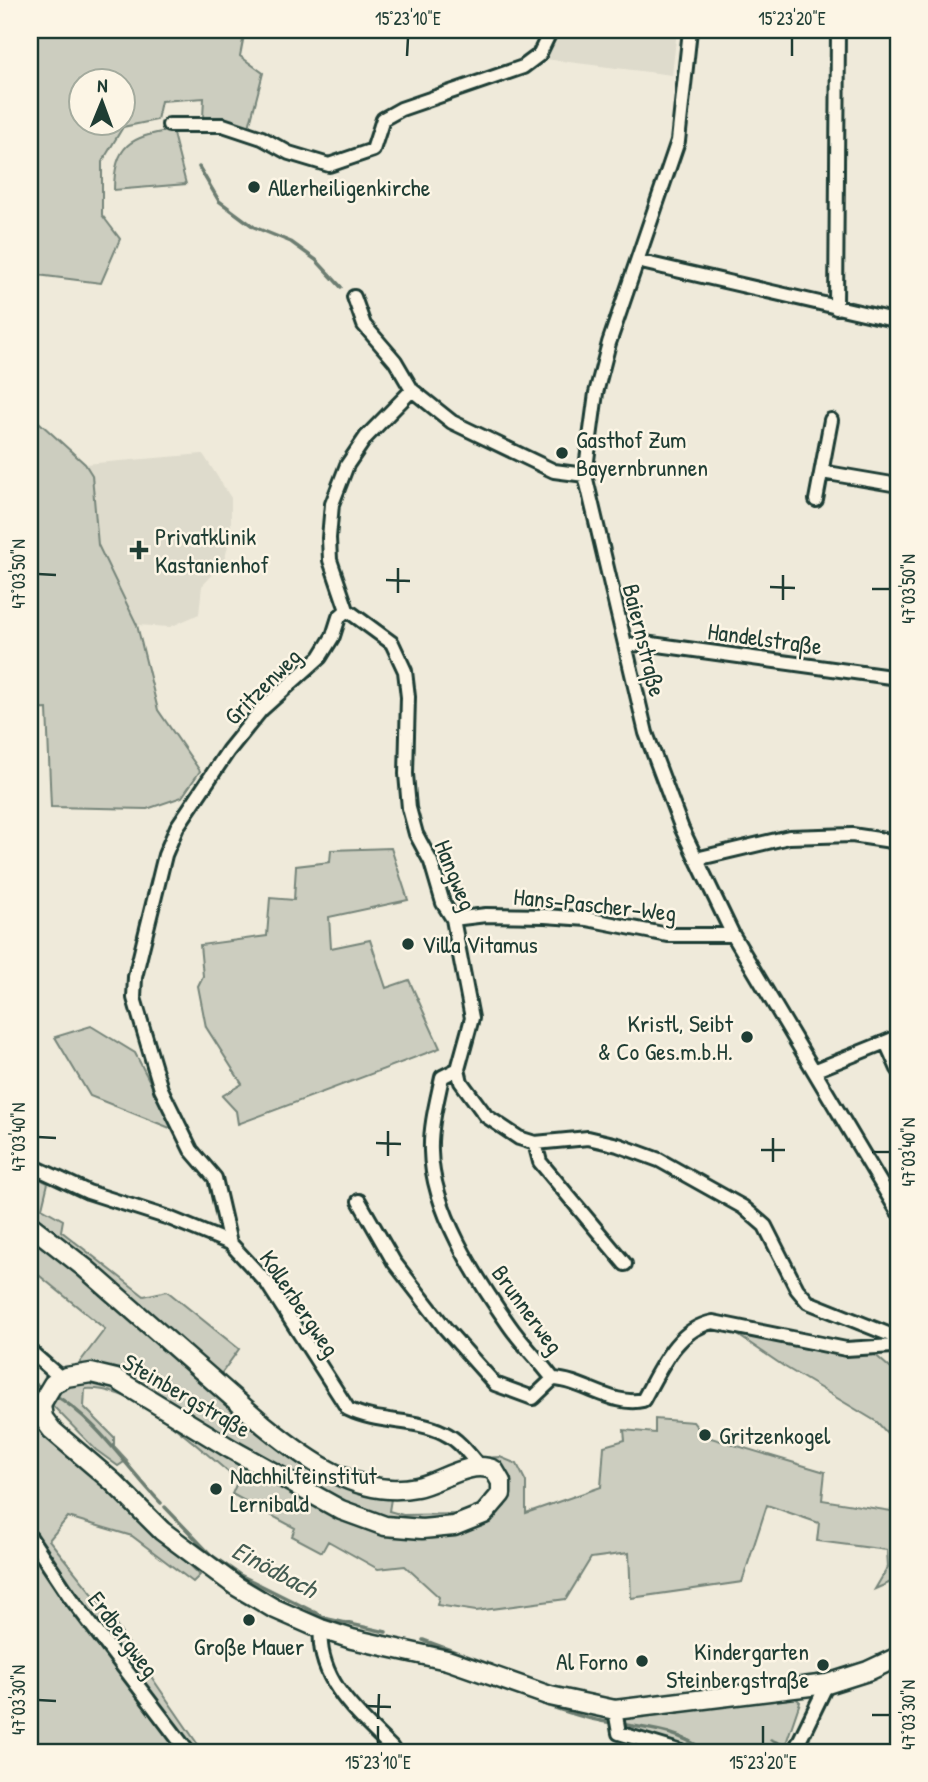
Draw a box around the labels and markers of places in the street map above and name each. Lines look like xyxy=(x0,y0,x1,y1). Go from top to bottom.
place label: Allerheiligenkirche xyxy=(268,171,431,203)
marker: Allerheiligenkirche xyxy=(246,179,262,195)
place label: Gasthof Zum Bayernbrunnen xyxy=(576,423,708,483)
marker: Gasthof Zum Bayernbrunnen xyxy=(554,445,570,461)
place label: Privatklinik Kastanienhof xyxy=(155,520,269,580)
marker: Privatklinik Kastanienhof xyxy=(129,540,149,560)
place label: Villa Vitamus xyxy=(422,928,538,960)
marker: Villa Vitamus xyxy=(400,936,416,952)
place label: Kristl, Seibt & Co Ges.m.b.H. xyxy=(598,1007,734,1067)
marker: Kristl, Seibt & Co Ges.m.b.H. xyxy=(739,1029,755,1045)
place label: Gritzenkogel xyxy=(719,1419,831,1451)
marker: Gritzenkogel xyxy=(697,1427,713,1443)
place label: Nachhilfeinstitut Lernibald xyxy=(230,1459,378,1519)
marker: Nachhilfeinstitut Lernibald xyxy=(208,1481,224,1497)
marker: Große Mauer xyxy=(241,1612,257,1628)
place label: Große Mauer xyxy=(194,1630,304,1662)
place label: Kindergarten Steinbergstraße xyxy=(666,1635,809,1695)
place label: Al Forno xyxy=(556,1645,628,1677)
marker: Al Forno xyxy=(634,1653,650,1669)
marker: Kindergarten Steinbergstraße xyxy=(815,1657,831,1673)

